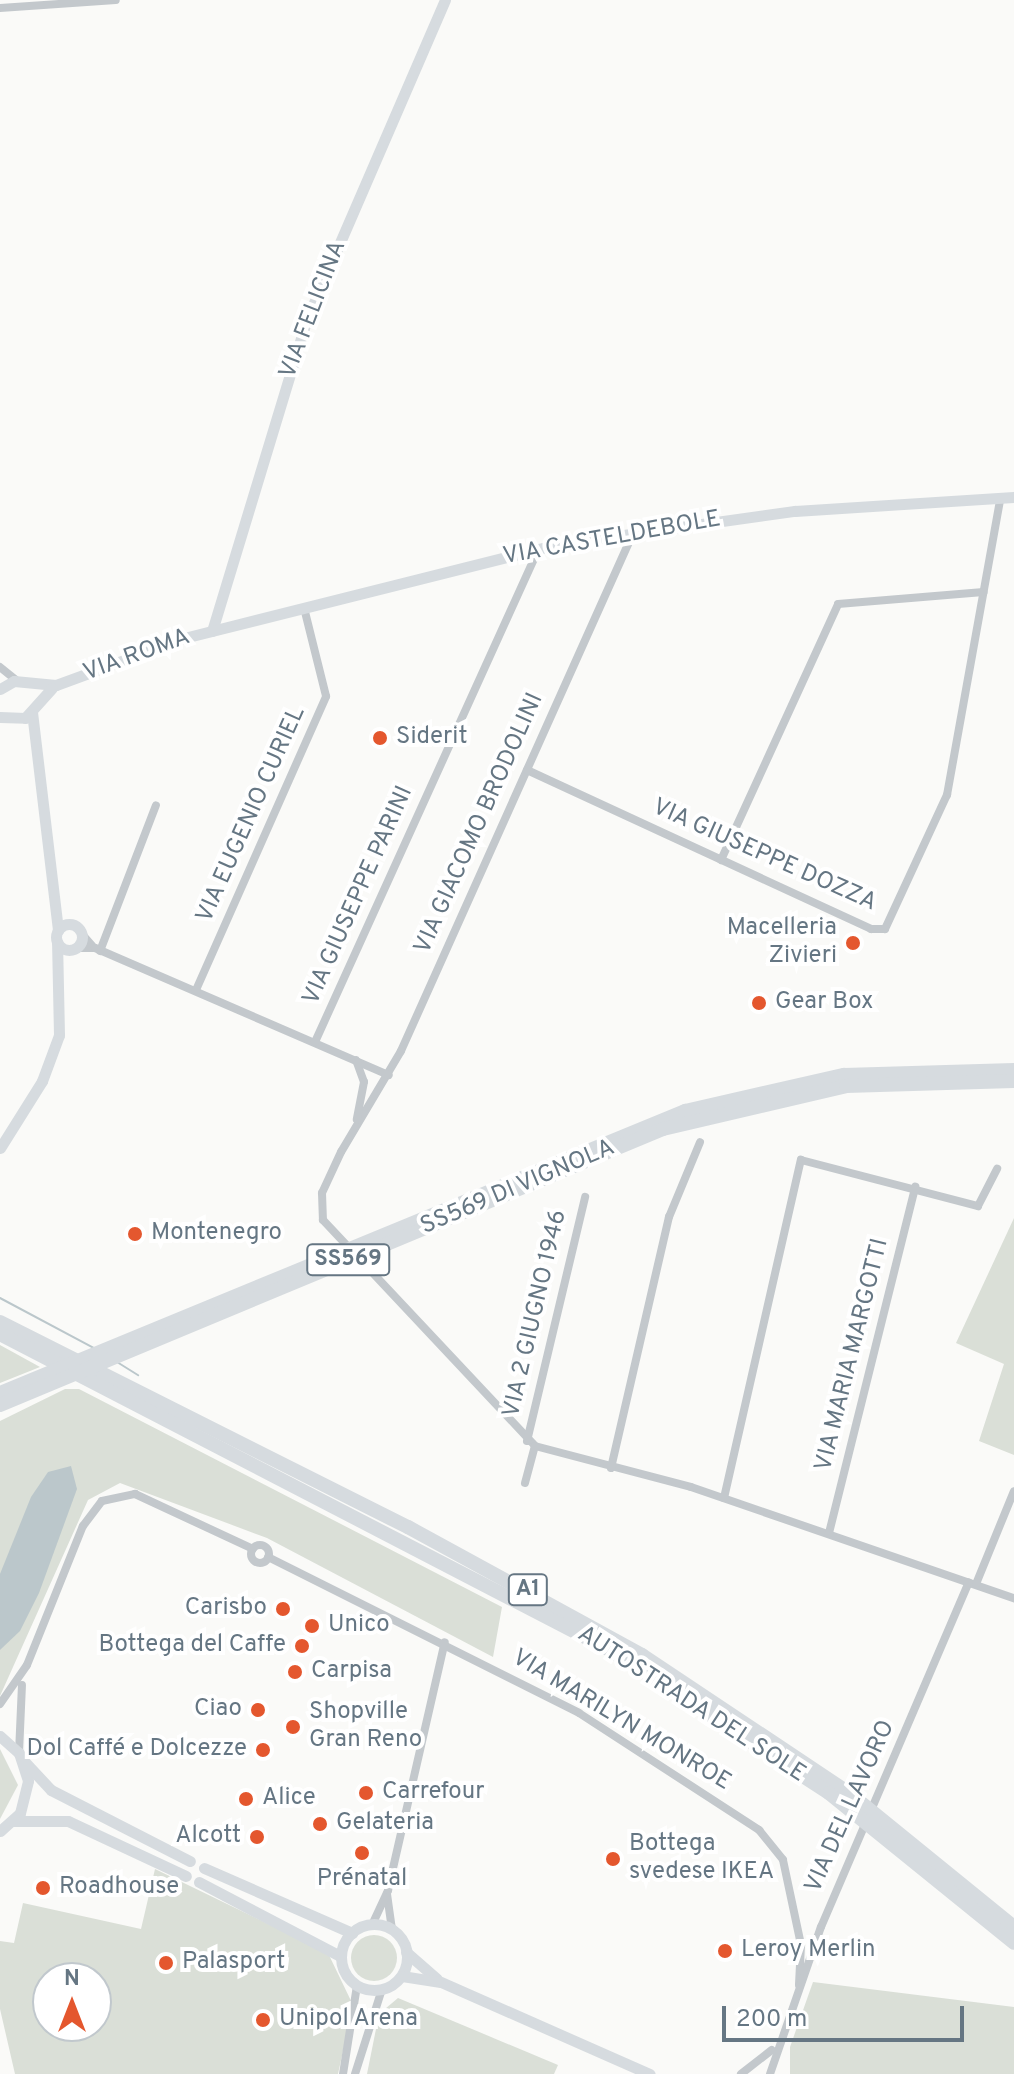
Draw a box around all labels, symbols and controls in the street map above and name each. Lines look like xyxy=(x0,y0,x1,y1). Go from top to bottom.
street label: VIA FELICINA xyxy=(274,236,354,384)
street label: VIA CASTELDEBOLE xyxy=(500,506,724,572)
street label: VIA ROMA xyxy=(79,623,195,689)
street label: VIA GIACOMO BRODOLINI xyxy=(409,689,551,959)
street label: VIA EUGENIO CURIEL xyxy=(191,702,313,928)
place label: Siderit xyxy=(396,724,467,752)
marker: Siderit xyxy=(371,729,389,747)
street label: VIA GIUSEPPE PARINI xyxy=(298,782,420,1010)
street label: VIA GIUSEPPE DOZZA xyxy=(647,793,881,919)
place label: Macelleria Zivieri xyxy=(727,915,837,971)
marker: Macelleria Zivieri xyxy=(844,934,862,952)
place label: Gear Box xyxy=(775,989,873,1017)
marker: Gear Box xyxy=(750,994,768,1012)
street label: SS569 DI VIGNOLA xyxy=(416,1134,620,1242)
street label: VIA 2 GIUGNO 1946 xyxy=(498,1207,574,1421)
place label: Montenegro xyxy=(151,1220,282,1248)
marker: Montenegro xyxy=(126,1225,144,1243)
street label: VIA MARIA MARGOTTI xyxy=(810,1235,896,1475)
road number: SS569 xyxy=(306,1242,390,1278)
road number: A1 xyxy=(506,1572,550,1608)
place label: Carisbo xyxy=(185,1595,267,1623)
marker: Carisbo xyxy=(274,1600,292,1618)
place label: Unico xyxy=(328,1612,390,1640)
marker: Unico xyxy=(303,1617,321,1635)
street label: AUTOSTRADA DEL SOLE xyxy=(571,1620,811,1790)
place label: Bottega del Caffe xyxy=(98,1632,286,1660)
marker: Bottega del Caffe xyxy=(293,1637,311,1655)
street label: VIA MARILYN MONROE xyxy=(506,1644,736,1798)
place label: Carpisa xyxy=(311,1658,392,1686)
marker: Carpisa xyxy=(286,1663,304,1681)
place label: Ciao xyxy=(194,1696,242,1724)
place label: Shopville Gran Reno xyxy=(309,1699,422,1755)
marker: Ciao xyxy=(249,1701,267,1719)
street label: VIA DEL LAVORO xyxy=(800,1715,902,1899)
marker: Shopville Gran Reno xyxy=(284,1718,302,1736)
place label: Dol Caffé e Dolcezze xyxy=(27,1736,247,1764)
marker: Dol Caffé e Dolcezze xyxy=(254,1741,272,1759)
place label: Carrefour xyxy=(382,1779,485,1807)
marker: Carrefour xyxy=(357,1784,375,1802)
place label: Alice xyxy=(262,1785,316,1813)
marker: Alice xyxy=(237,1790,255,1808)
place label: Gelateria xyxy=(336,1810,434,1838)
marker: Gelateria xyxy=(311,1815,329,1833)
place label: Alcott xyxy=(175,1823,241,1851)
marker: Alcott xyxy=(248,1828,266,1846)
place label: Bottega svedese IKEA xyxy=(629,1831,774,1887)
marker: Prénatal xyxy=(353,1844,371,1862)
marker: Bottega svedese IKEA xyxy=(604,1850,622,1868)
place label: Prénatal xyxy=(317,1866,407,1894)
place label: Roadhouse xyxy=(59,1874,179,1902)
marker: Roadhouse xyxy=(34,1879,52,1897)
place label: Leroy Merlin xyxy=(741,1937,876,1965)
marker: Leroy Merlin xyxy=(716,1942,734,1960)
place label: Palasport xyxy=(182,1949,285,1977)
marker: Palasport xyxy=(157,1954,175,1972)
north arrow xyxy=(32,1962,112,2042)
text: N xyxy=(64,1966,80,1993)
scale bar xyxy=(726,1990,968,2040)
text: 200 m xyxy=(736,2005,807,2035)
place label: Unipol Arena xyxy=(279,2006,419,2034)
marker: Unipol Arena xyxy=(254,2011,272,2029)

